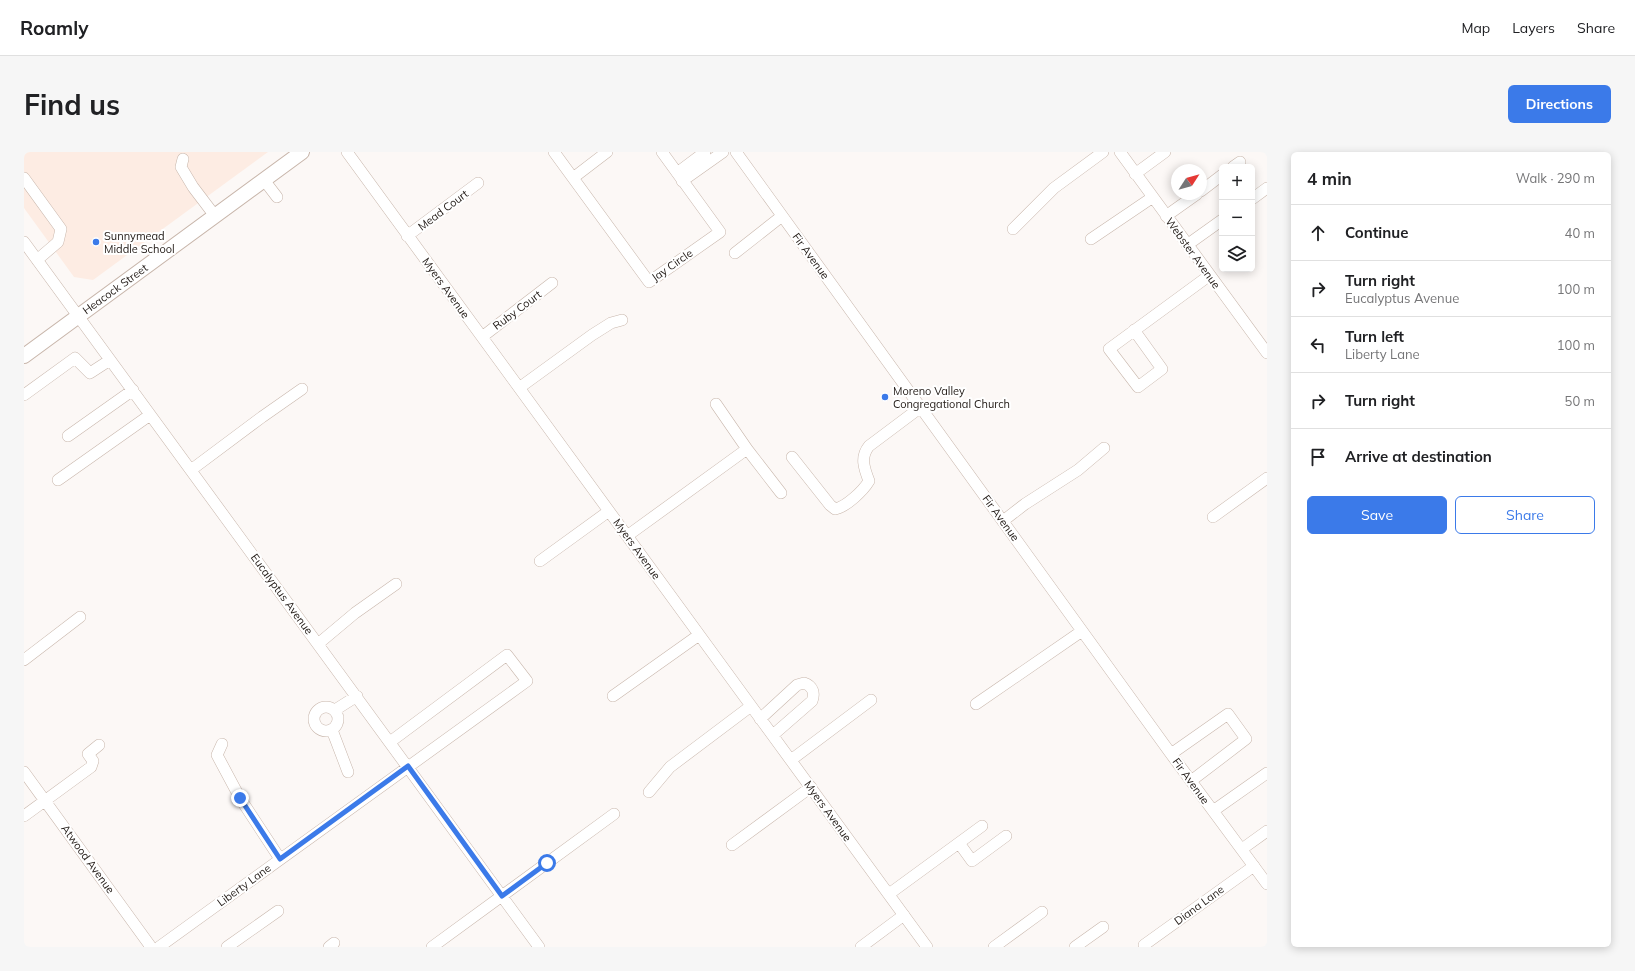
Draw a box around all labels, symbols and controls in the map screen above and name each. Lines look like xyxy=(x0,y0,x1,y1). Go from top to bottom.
text: Roamly xyxy=(20,16,88,40)
text: Map xyxy=(1461,19,1490,37)
text: Layers xyxy=(1512,19,1555,37)
text: Share xyxy=(1577,19,1615,37)
button: Directions xyxy=(1508,85,1611,123)
text: Find us xyxy=(24,87,120,122)
north arrow xyxy=(1171,164,1207,200)
map controls xyxy=(1219,164,1255,272)
button: + xyxy=(1219,164,1255,200)
text: 4 min xyxy=(1307,168,1352,189)
text: Walk · 290 m xyxy=(1516,170,1595,186)
street label: Mead Court xyxy=(415,186,471,233)
button: − xyxy=(1219,200,1255,236)
street label: Webster Avenue xyxy=(1162,215,1224,291)
icon: ahead xyxy=(1307,222,1329,244)
text: Continue xyxy=(1345,223,1408,242)
text: 40 m xyxy=(1565,225,1595,241)
place label: Sunnymead Middle School xyxy=(104,229,175,256)
street label: Fir Avenue xyxy=(789,230,833,282)
button: layers xyxy=(1219,236,1255,272)
marker: Sunnymead Middle School xyxy=(91,237,101,247)
street label: Jay Circle xyxy=(649,246,695,284)
street label: Myers Avenue xyxy=(419,255,473,321)
street label: Heacock Street xyxy=(80,261,150,317)
text: Turn right xyxy=(1345,271,1415,290)
icon: right xyxy=(1307,278,1329,300)
text: 100 m xyxy=(1557,281,1595,297)
street label: Ruby Court xyxy=(490,287,544,333)
text: Eucalyptus Avenue xyxy=(1345,290,1459,306)
text: Turn left xyxy=(1345,327,1404,346)
icon: left xyxy=(1307,334,1329,356)
text: 100 m xyxy=(1557,337,1595,353)
text: Liberty Lane xyxy=(1345,346,1420,362)
place label: Moreno Valley Congregational Church xyxy=(893,384,1010,411)
icon: right xyxy=(1307,390,1329,412)
text: Turn right xyxy=(1345,391,1415,410)
marker: Moreno Valley Congregational Church xyxy=(880,392,890,402)
text: 50 m xyxy=(1565,393,1595,409)
icon: arrive xyxy=(1307,446,1329,468)
text: Arrive at destination xyxy=(1345,447,1492,466)
street label: Fir Avenue xyxy=(979,492,1023,544)
button: Save xyxy=(1307,496,1447,534)
button: Share xyxy=(1455,496,1595,534)
street label: Myers Avenue xyxy=(610,516,664,582)
street label: Eucalyptus Avenue xyxy=(248,551,316,637)
street label: Fir Avenue xyxy=(1169,755,1213,807)
street label: Myers Avenue xyxy=(801,778,855,844)
route end xyxy=(231,789,249,807)
street label: Atwood Avenue xyxy=(58,822,118,896)
route start xyxy=(538,854,556,872)
street label: Liberty Lane xyxy=(214,861,274,909)
street label: Diana Lane xyxy=(1171,882,1227,928)

